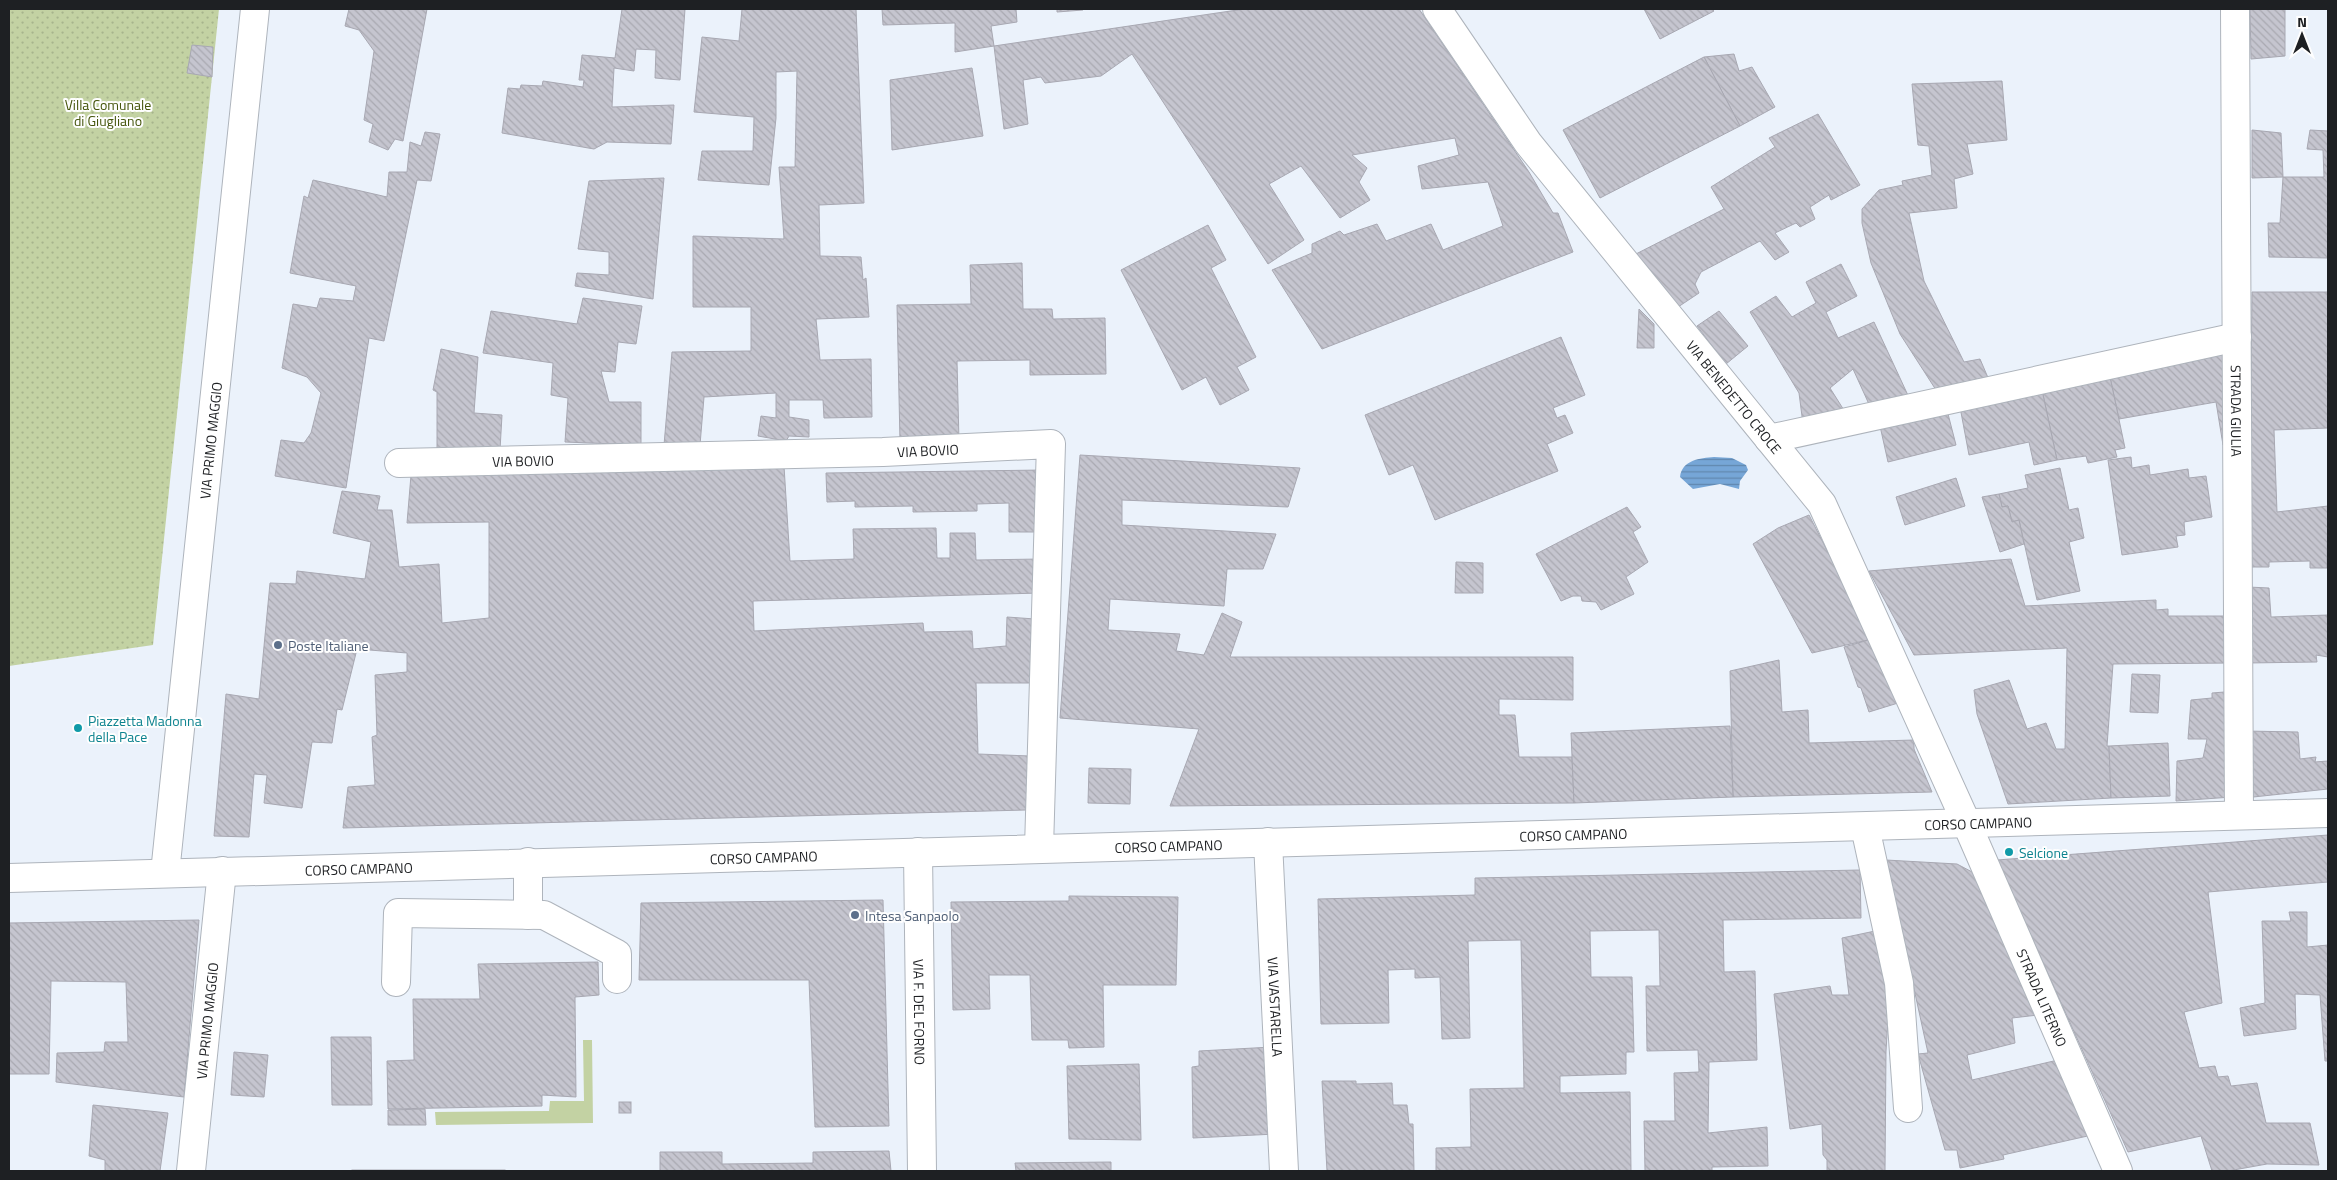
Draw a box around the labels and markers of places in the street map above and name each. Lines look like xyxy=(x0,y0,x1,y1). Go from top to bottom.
place label: Poste Italiane xyxy=(288,635,369,656)
marker: Poste Italiane xyxy=(272,639,284,651)
place label: Piazzetta Madonna della Pace xyxy=(88,710,202,747)
marker: Piazzetta Madonna della Pace xyxy=(72,722,84,734)
place label: Selcione xyxy=(2019,842,2068,863)
marker: Selcione xyxy=(2003,846,2015,858)
place label: Intesa Sanpaolo xyxy=(865,905,959,926)
marker: Intesa Sanpaolo xyxy=(849,909,861,921)

